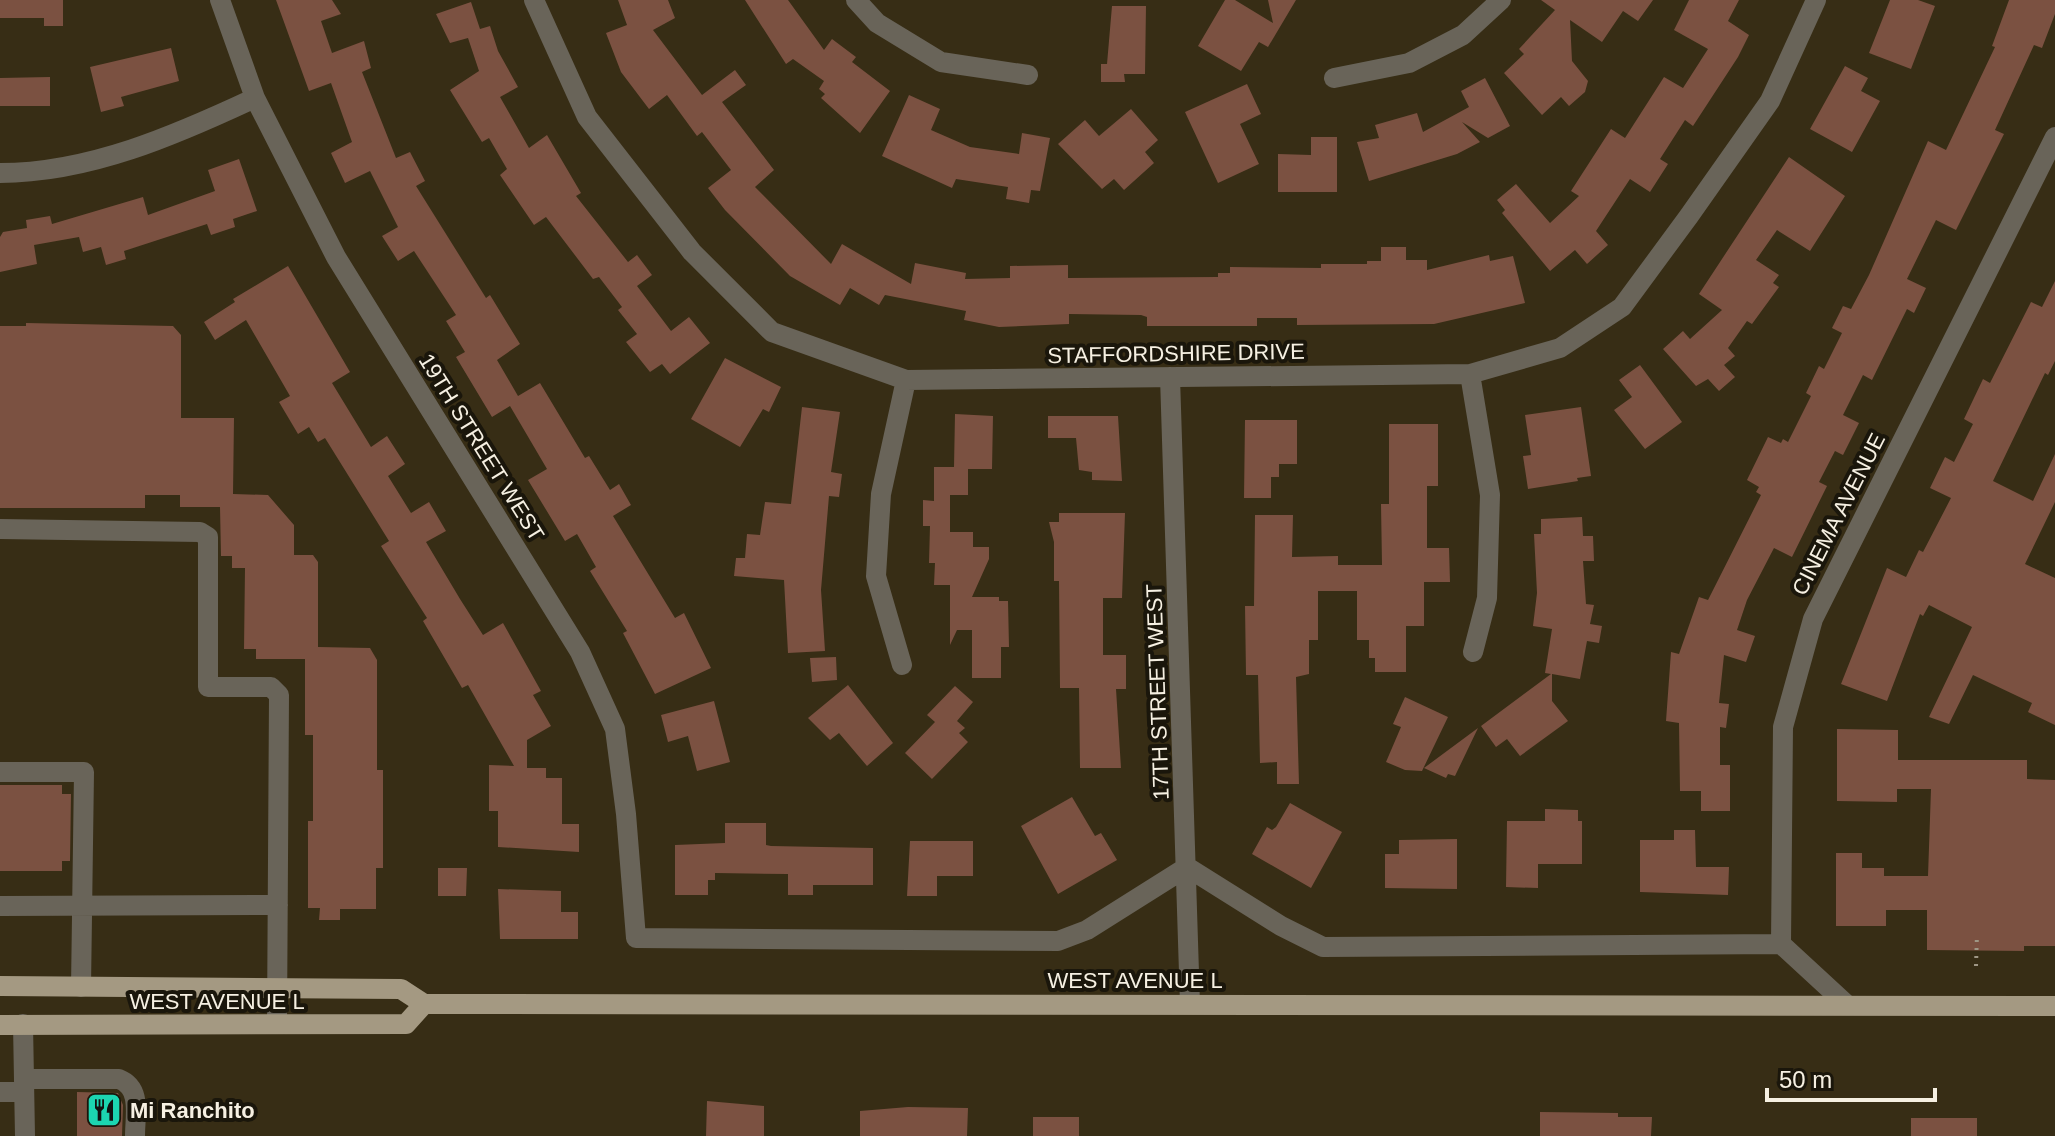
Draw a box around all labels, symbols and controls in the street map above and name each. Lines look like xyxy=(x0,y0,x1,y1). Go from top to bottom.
street label: STAFFORDSHIRE DRIVE xyxy=(1047,339,1305,368)
street label: 19TH STREET WEST xyxy=(414,349,549,545)
street label: CINEMA AVENUE xyxy=(1787,429,1890,599)
street label: 17TH STREET WEST xyxy=(1141,584,1174,800)
street label: WEST AVENUE L xyxy=(1047,968,1223,993)
street label: WEST AVENUE L xyxy=(129,989,305,1014)
scale bar xyxy=(1767,1052,1935,1102)
text: 50 m xyxy=(1779,1066,1832,1093)
restaurant icon: Mi Ranchito xyxy=(85,1091,123,1129)
place label: Mi Ranchito xyxy=(130,1098,255,1123)

